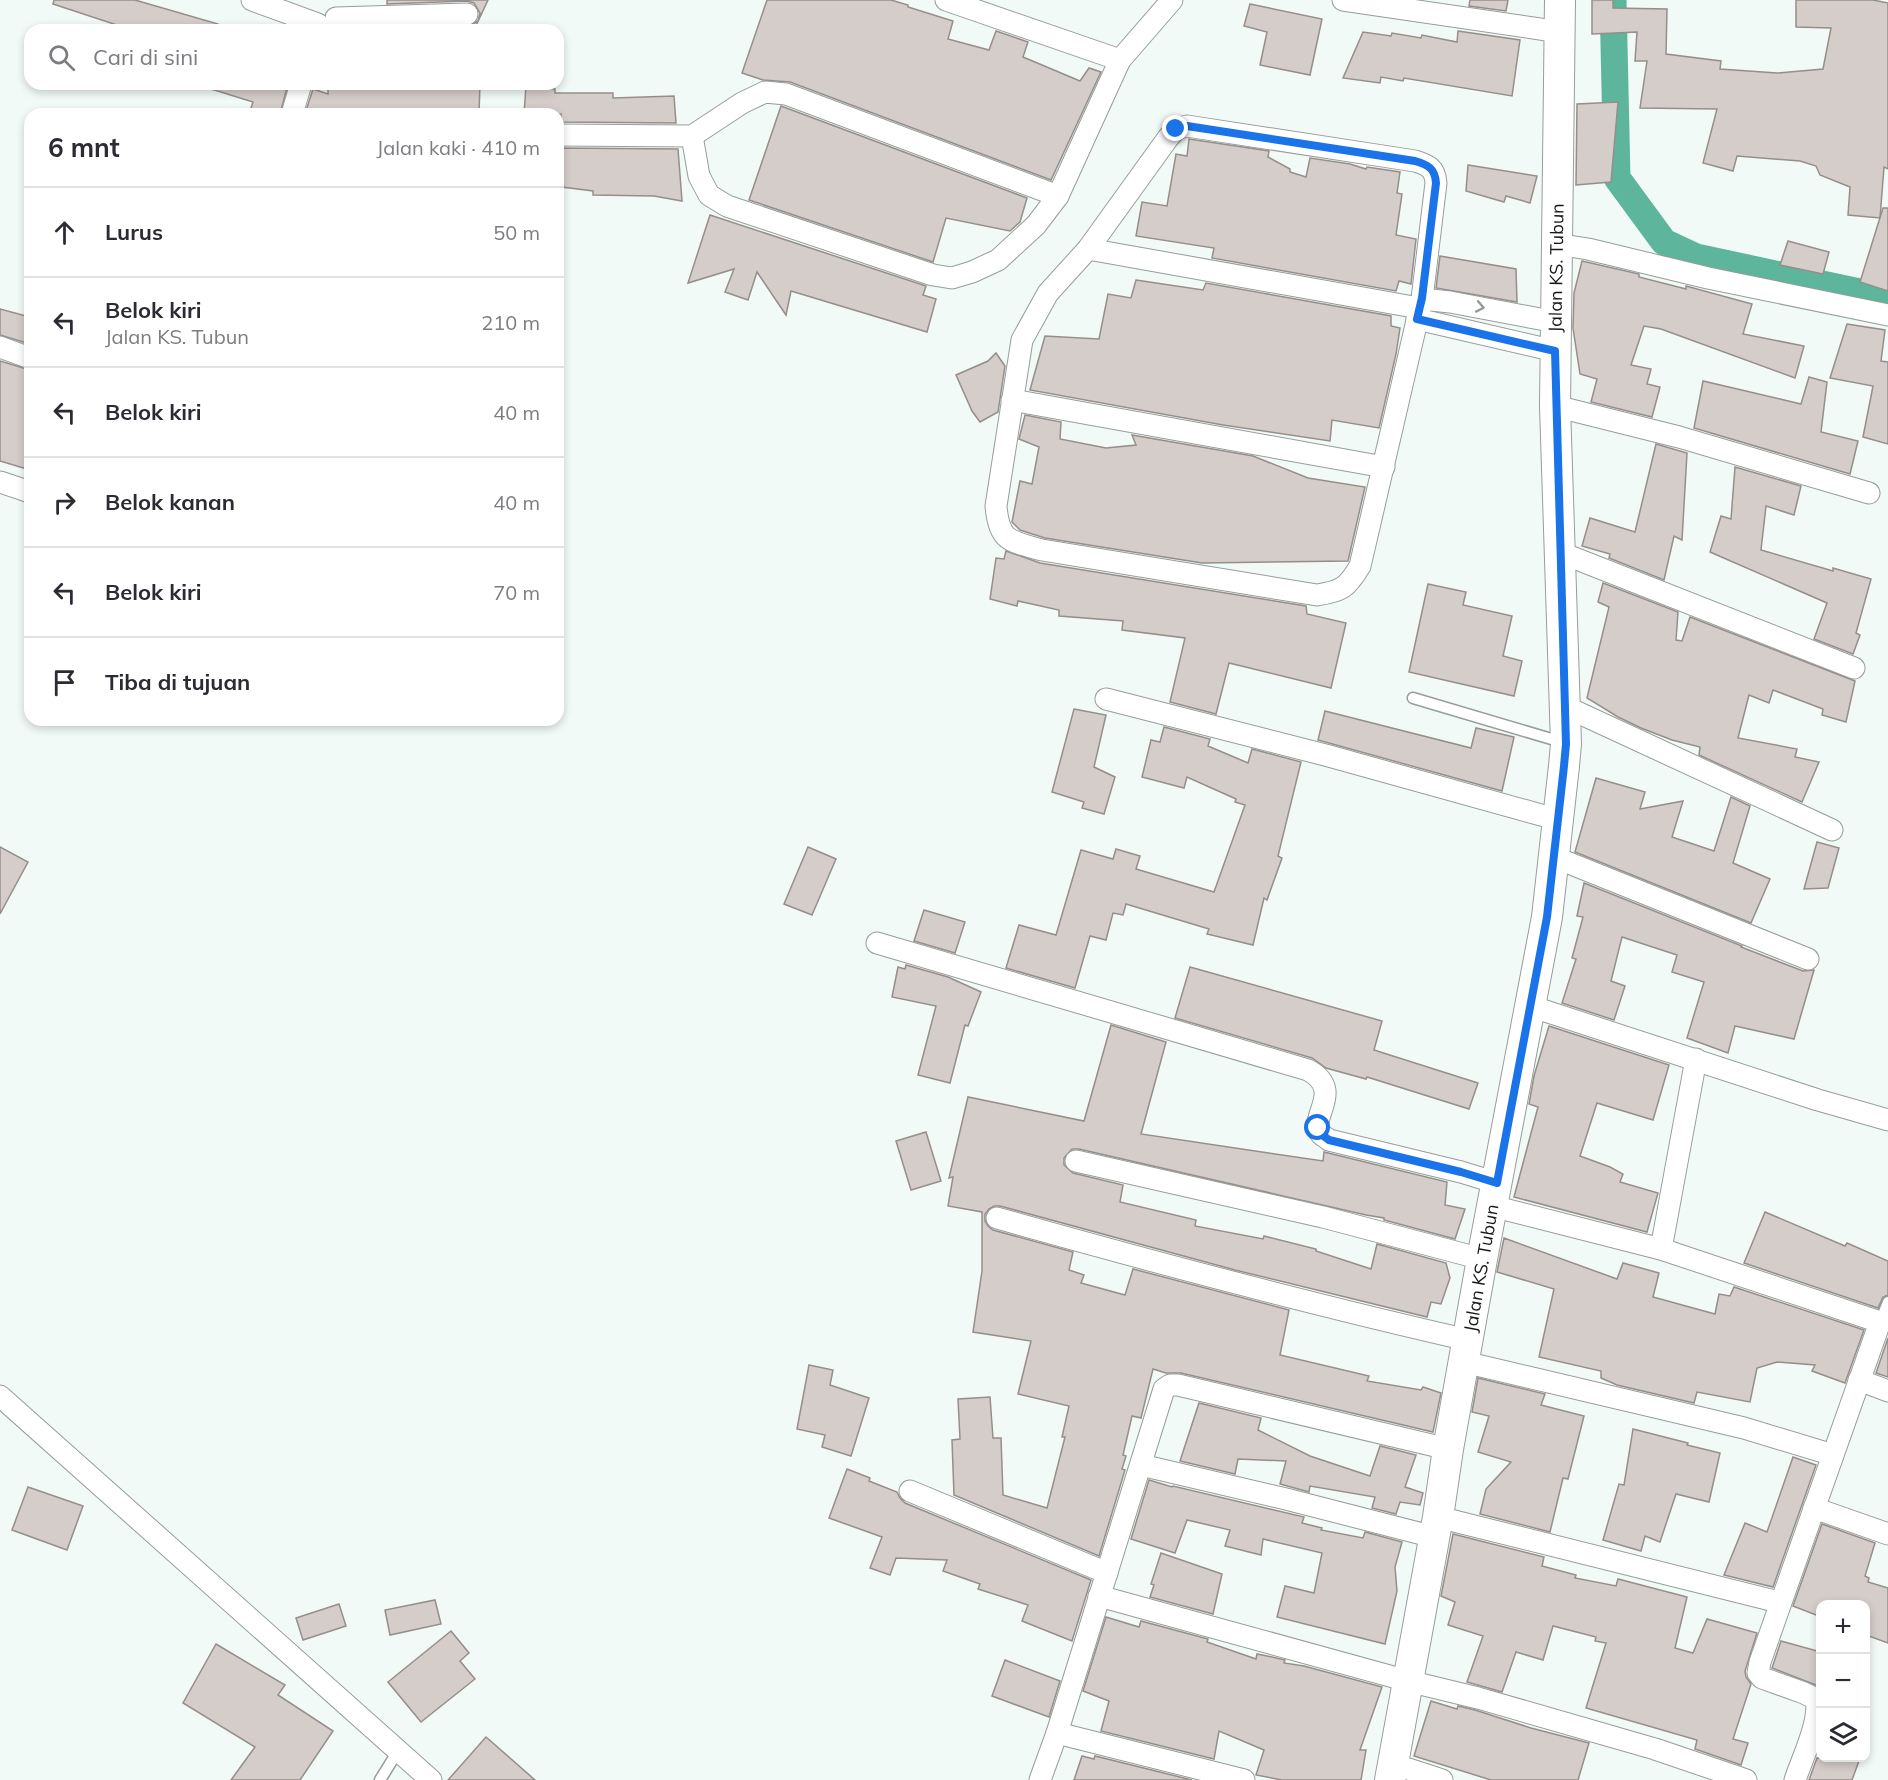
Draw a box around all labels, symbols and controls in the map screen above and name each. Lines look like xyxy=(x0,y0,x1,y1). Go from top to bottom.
search box xyxy=(24,24,564,90)
icon: search xyxy=(45,41,78,74)
text: Cari di sini xyxy=(93,43,198,71)
route end xyxy=(1162,115,1188,141)
text: 6 mnt xyxy=(48,131,120,164)
text: Jalan kaki · 410 m xyxy=(377,135,540,160)
street label: Jalan KS. Tubun xyxy=(1543,203,1569,333)
icon: ahead xyxy=(48,216,81,249)
text: Lurus xyxy=(105,218,163,246)
text: 50 m xyxy=(493,220,540,245)
text: Belok kiri xyxy=(105,296,201,324)
one-way arrow xyxy=(1474,300,1484,313)
icon: left xyxy=(48,306,81,339)
text: 210 m xyxy=(481,310,540,335)
text: Jalan KS. Tubun xyxy=(105,324,249,349)
icon: left xyxy=(48,396,81,429)
text: Belok kiri xyxy=(105,398,201,426)
text: 40 m xyxy=(493,400,540,425)
icon: right xyxy=(48,486,81,519)
text: Belok kanan xyxy=(105,488,235,516)
text: 40 m xyxy=(493,490,540,515)
icon: left xyxy=(48,576,81,609)
text: Belok kiri xyxy=(105,578,201,606)
text: 70 m xyxy=(493,580,540,605)
icon: arrive xyxy=(48,666,81,699)
text: Tiba di tujuan xyxy=(105,668,250,696)
route start xyxy=(1304,1114,1330,1140)
street label: Jalan KS. Tubun xyxy=(1458,1202,1504,1334)
map controls xyxy=(1816,1600,1870,1762)
button: + xyxy=(1816,1600,1870,1654)
button: − xyxy=(1816,1654,1870,1708)
button: layers xyxy=(1816,1708,1870,1762)

